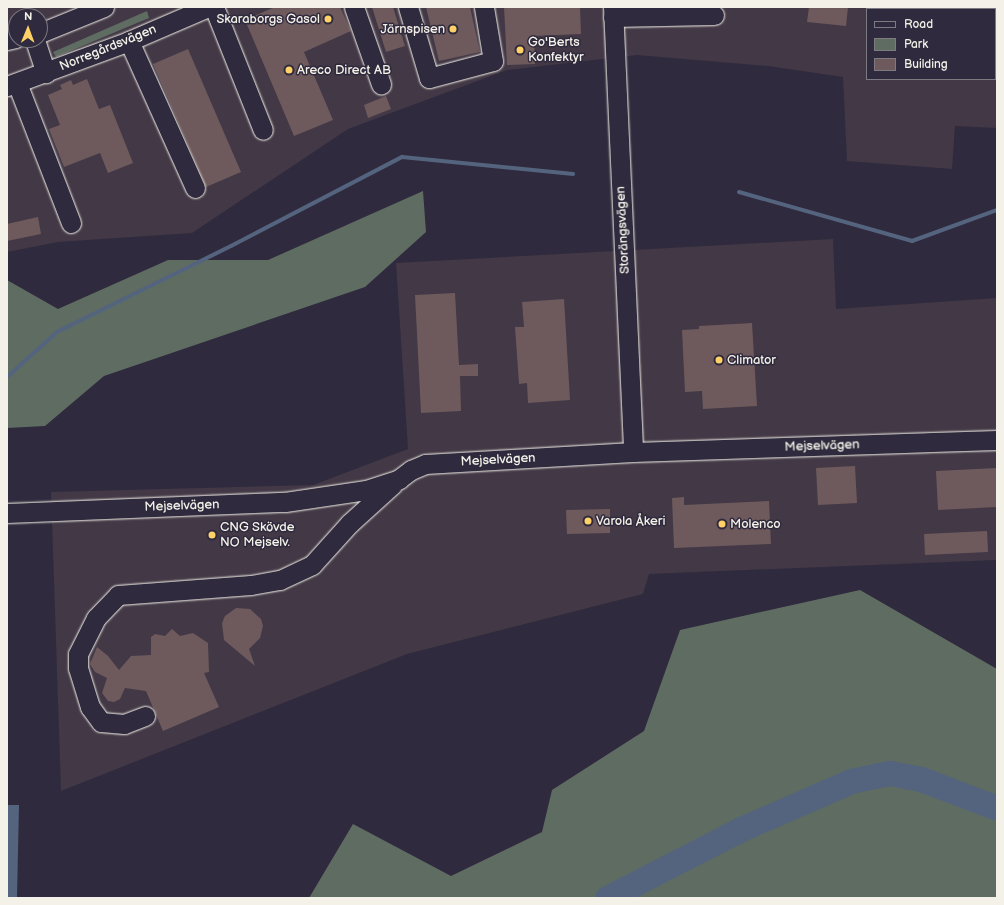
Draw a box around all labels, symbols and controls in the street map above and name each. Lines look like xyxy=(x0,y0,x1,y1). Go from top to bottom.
north arrow xyxy=(8,8,48,48)
legend xyxy=(866,8,996,80)
text: N xyxy=(24,10,32,23)
place label: Skaraborgs Gasol xyxy=(216,11,320,27)
marker: Skaraborgs Gasol xyxy=(323,14,333,24)
text: Road xyxy=(904,17,933,32)
street label: Norregårdsvägen xyxy=(57,21,159,75)
place label: Järnspisen xyxy=(381,21,445,37)
marker: Järnspisen xyxy=(448,24,458,34)
place label: Go'Berts Konfektyr xyxy=(528,35,584,66)
text: Park xyxy=(904,37,928,52)
marker: Go'Berts Konfektyr xyxy=(515,45,525,55)
text: Building xyxy=(904,57,948,72)
place label: Areco Direct AB xyxy=(297,62,391,78)
marker: Areco Direct AB xyxy=(284,65,294,75)
street label: Storängsvägen xyxy=(613,186,633,274)
place label: Climator xyxy=(727,352,776,368)
marker: Climator xyxy=(714,355,724,365)
street label: Mejselvägen xyxy=(784,437,860,455)
street label: Mejselvägen xyxy=(460,450,536,470)
street label: Mejselvägen xyxy=(144,497,220,515)
place label: Varola Åkeri xyxy=(596,513,665,529)
marker: Varola Åkeri xyxy=(583,516,593,526)
place label: Molenco xyxy=(730,516,781,532)
marker: Molenco xyxy=(717,519,727,529)
place label: CNG Skövde NO Mejselv. xyxy=(220,520,295,551)
marker: CNG Skövde NO Mejselv. xyxy=(207,530,217,540)

